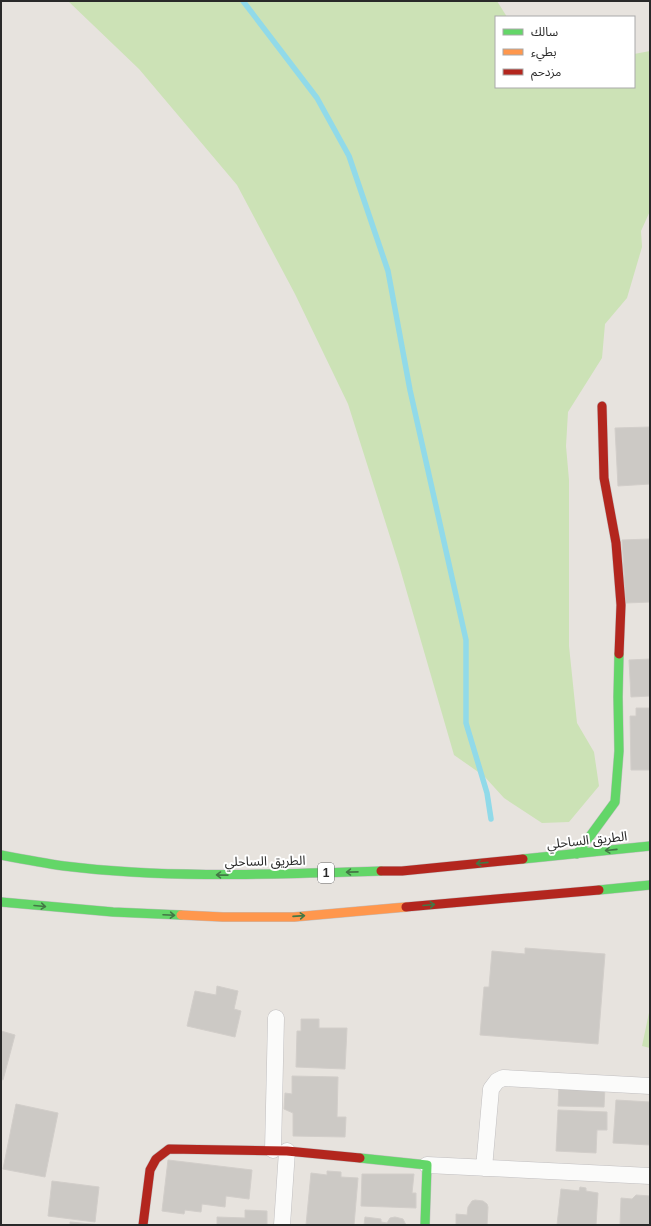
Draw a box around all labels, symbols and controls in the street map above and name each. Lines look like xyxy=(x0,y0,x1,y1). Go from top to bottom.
legend xyxy=(495,16,635,88)
text: سالك xyxy=(531,25,558,39)
text: بطيء xyxy=(531,45,557,62)
text: مزدحم xyxy=(531,65,561,81)
street label: الطريق الساحلي xyxy=(546,828,628,855)
one-way arrow xyxy=(605,847,618,854)
street label: الطريق الساحلي xyxy=(224,853,306,872)
one-way arrow xyxy=(476,860,489,867)
road number: 1 xyxy=(318,863,334,883)
one-way arrow xyxy=(346,869,359,876)
one-way arrow xyxy=(216,871,229,878)
one-way arrow xyxy=(422,901,435,909)
one-way arrow xyxy=(33,903,46,910)
one-way arrow xyxy=(162,911,175,919)
one-way arrow xyxy=(292,913,305,920)

